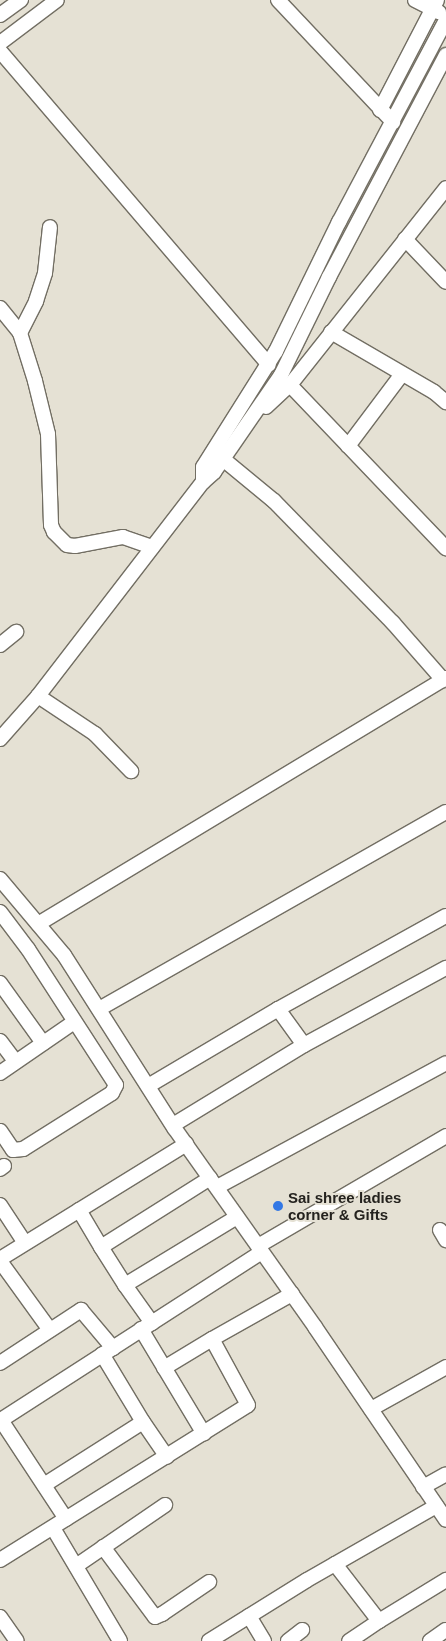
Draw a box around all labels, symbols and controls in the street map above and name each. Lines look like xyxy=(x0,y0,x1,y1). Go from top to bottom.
place label: Sai shree ladies corner & Gifts xyxy=(288,1188,401,1223)
marker: Sai shree ladies corner & Gifts xyxy=(272,1200,284,1212)

